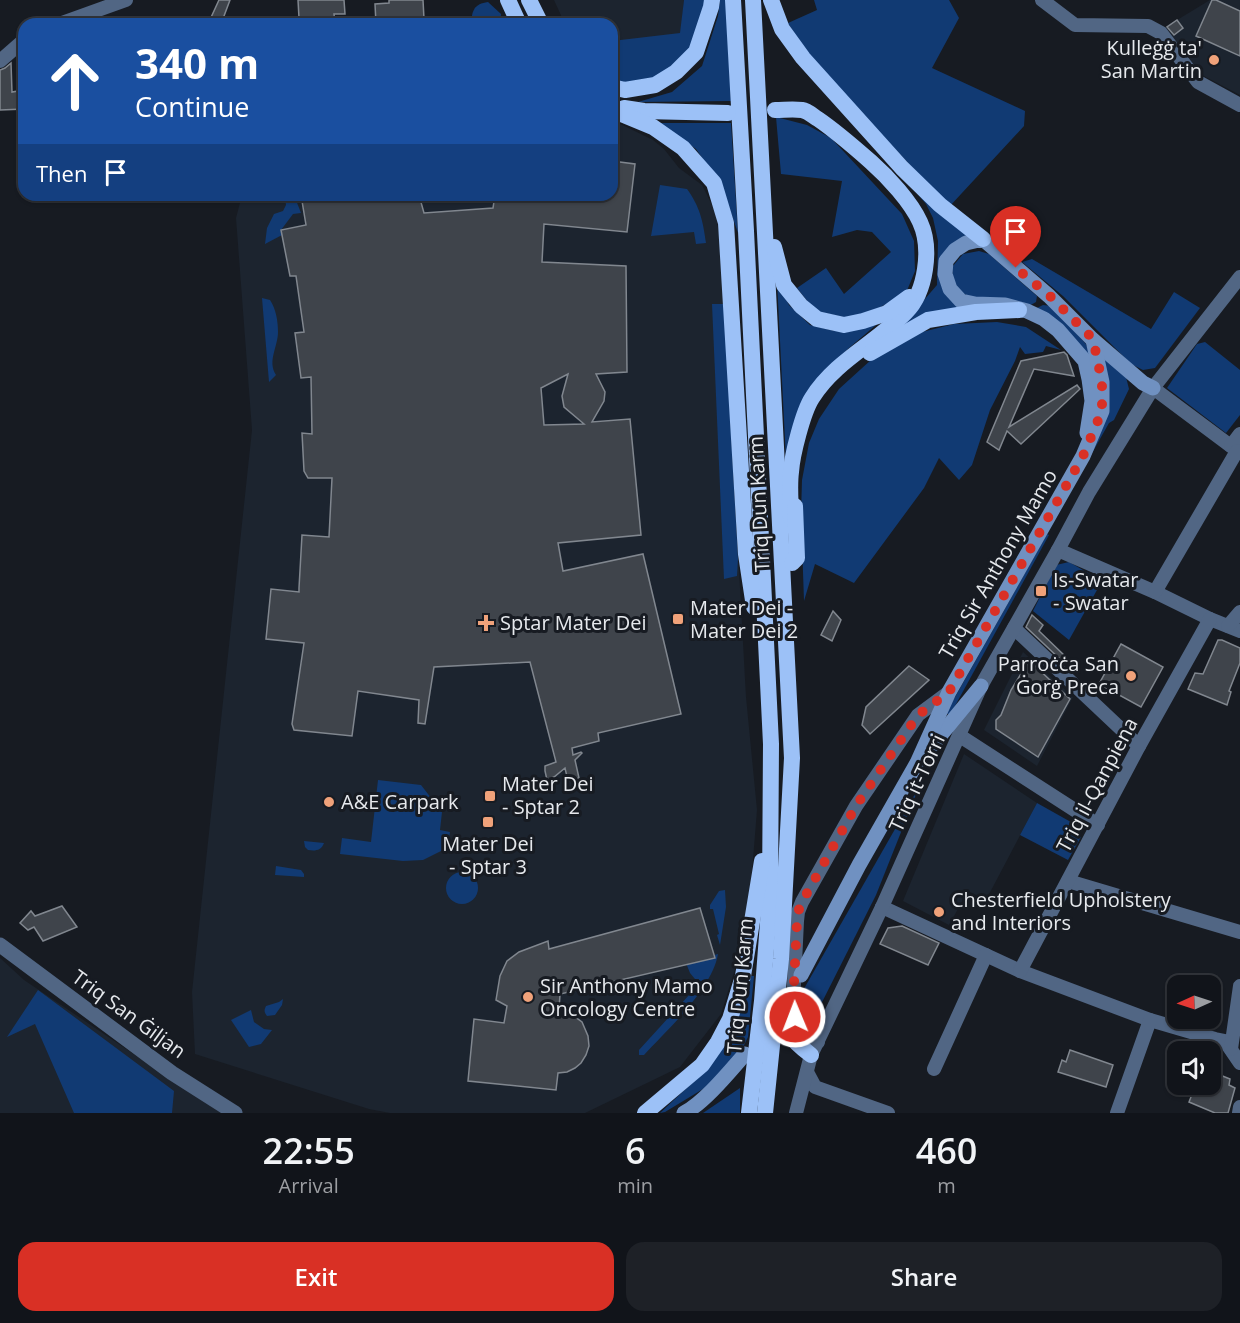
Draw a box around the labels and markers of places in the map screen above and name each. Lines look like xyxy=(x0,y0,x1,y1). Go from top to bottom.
place label: Kulleġġ ta' San Martin xyxy=(1101,34,1202,84)
marker: Kulleġġ ta' San Martin xyxy=(1207,53,1221,67)
pin xyxy=(990,206,1041,268)
place label: Is-Swatar - Swatar xyxy=(1053,566,1139,616)
marker: Is-Swatar - Swatar xyxy=(1034,584,1048,598)
place label: Mater Dei - Mater Dei 2 xyxy=(690,594,798,644)
place label: Sptar Mater Dei xyxy=(500,609,646,636)
marker: Mater Dei - Mater Dei 2 xyxy=(671,612,685,626)
marker: Sptar Mater Dei xyxy=(477,614,495,632)
place label: Parroċċa San Ġorġ Preca xyxy=(998,650,1119,700)
marker: Parroċċa San Ġorġ Preca xyxy=(1124,669,1138,683)
place label: Mater Dei - Sptar 2 xyxy=(502,770,594,820)
place label: A&E Carpark xyxy=(341,788,459,815)
marker: Mater Dei - Sptar 2 xyxy=(483,789,497,803)
marker: A&E Carpark xyxy=(322,795,336,809)
marker: Mater Dei - Sptar 3 xyxy=(481,815,495,829)
place label: Mater Dei - Sptar 3 xyxy=(442,830,534,880)
place label: Chesterfield Upholstery and Interiors xyxy=(951,886,1172,936)
marker: Chesterfield Upholstery and Interiors xyxy=(932,905,946,919)
place label: Sir Anthony Mamo Oncology Centre xyxy=(540,972,713,1022)
marker: Sir Anthony Mamo Oncology Centre xyxy=(521,990,535,1004)

